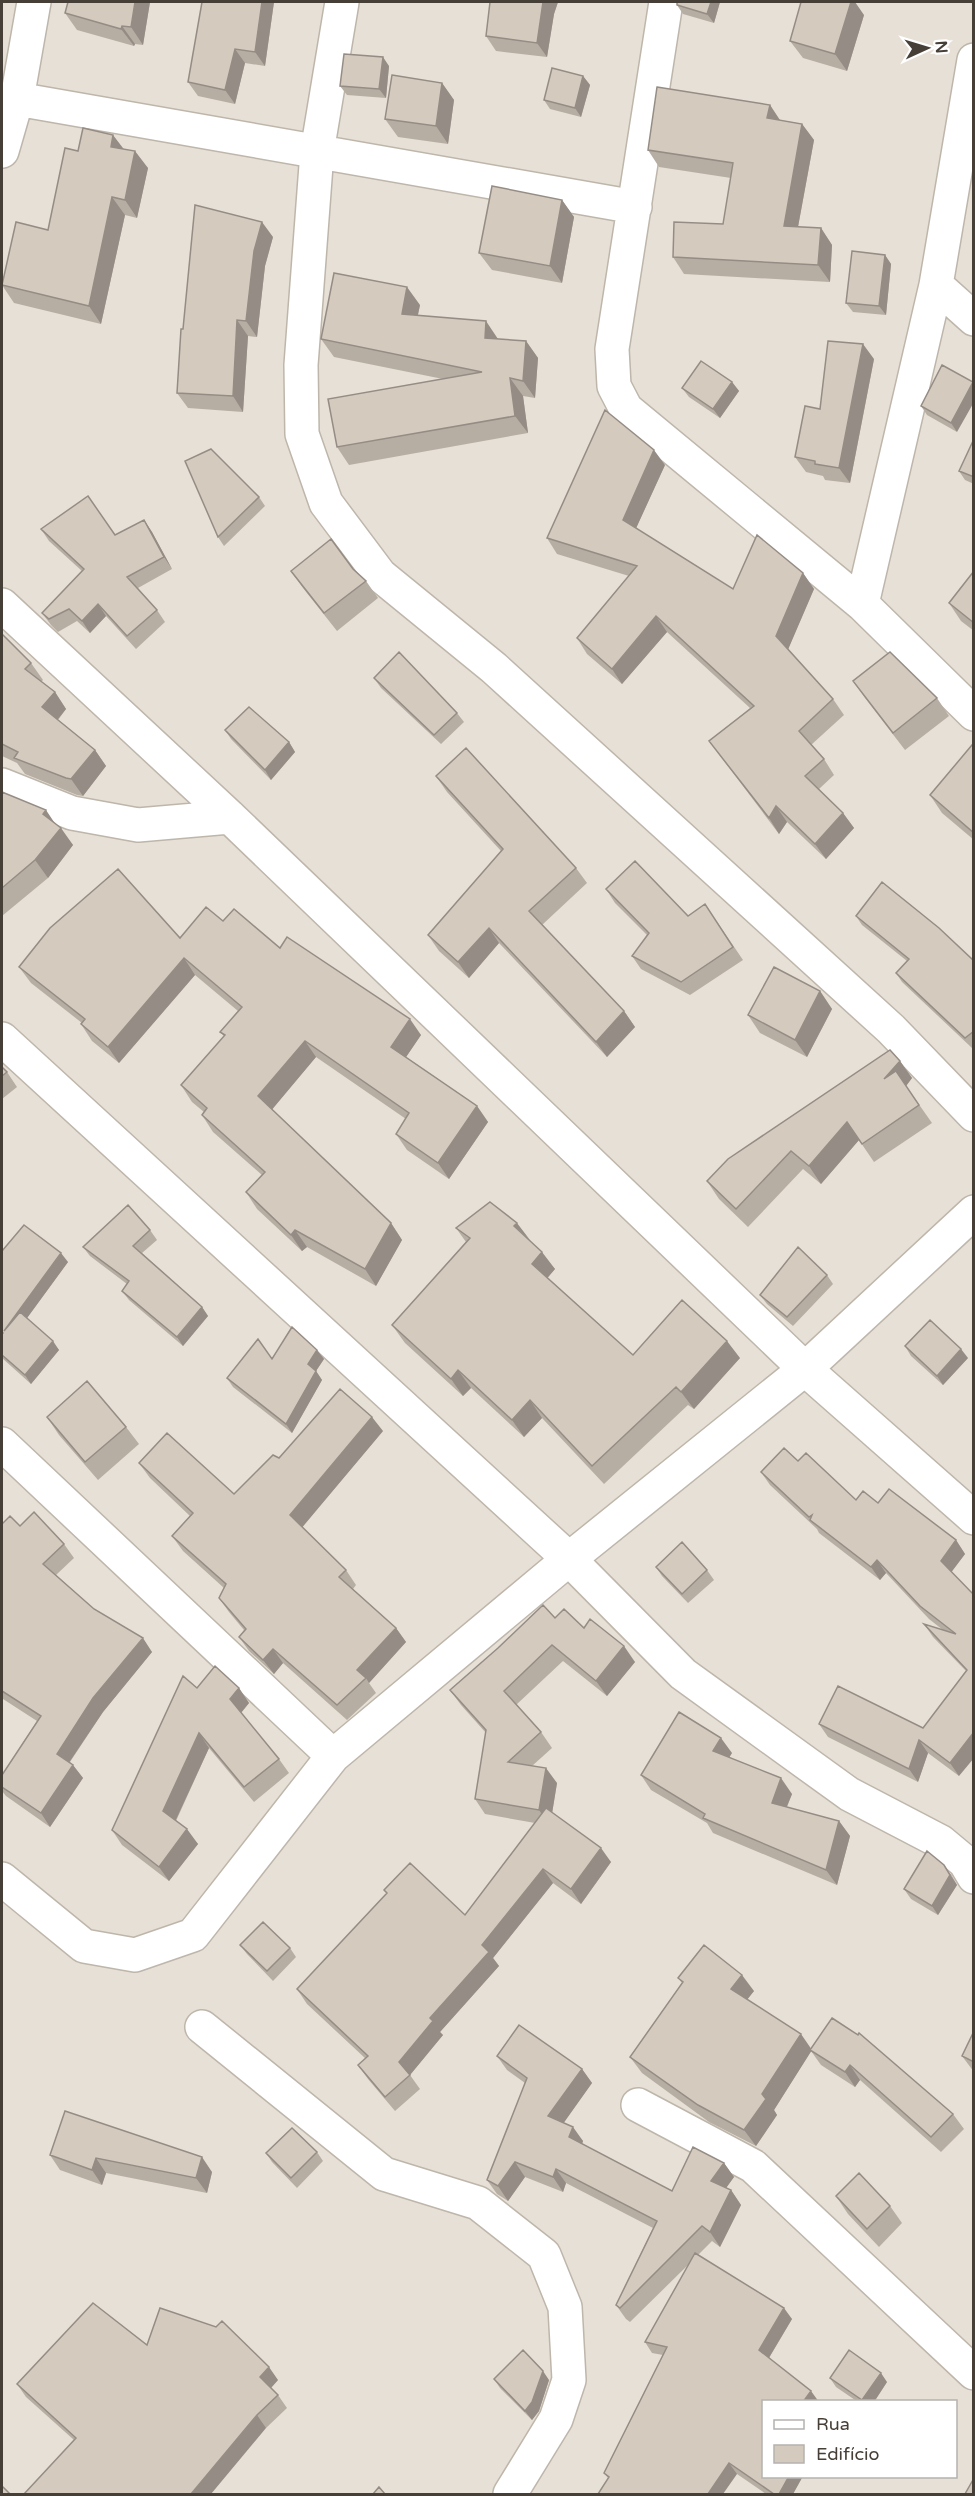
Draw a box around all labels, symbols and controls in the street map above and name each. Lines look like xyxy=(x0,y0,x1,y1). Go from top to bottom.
north arrow xyxy=(897,18,957,78)
text: N xyxy=(931,40,951,54)
legend xyxy=(762,2400,957,2478)
text: Rua xyxy=(816,2413,850,2435)
text: Edifício xyxy=(816,2443,880,2465)

